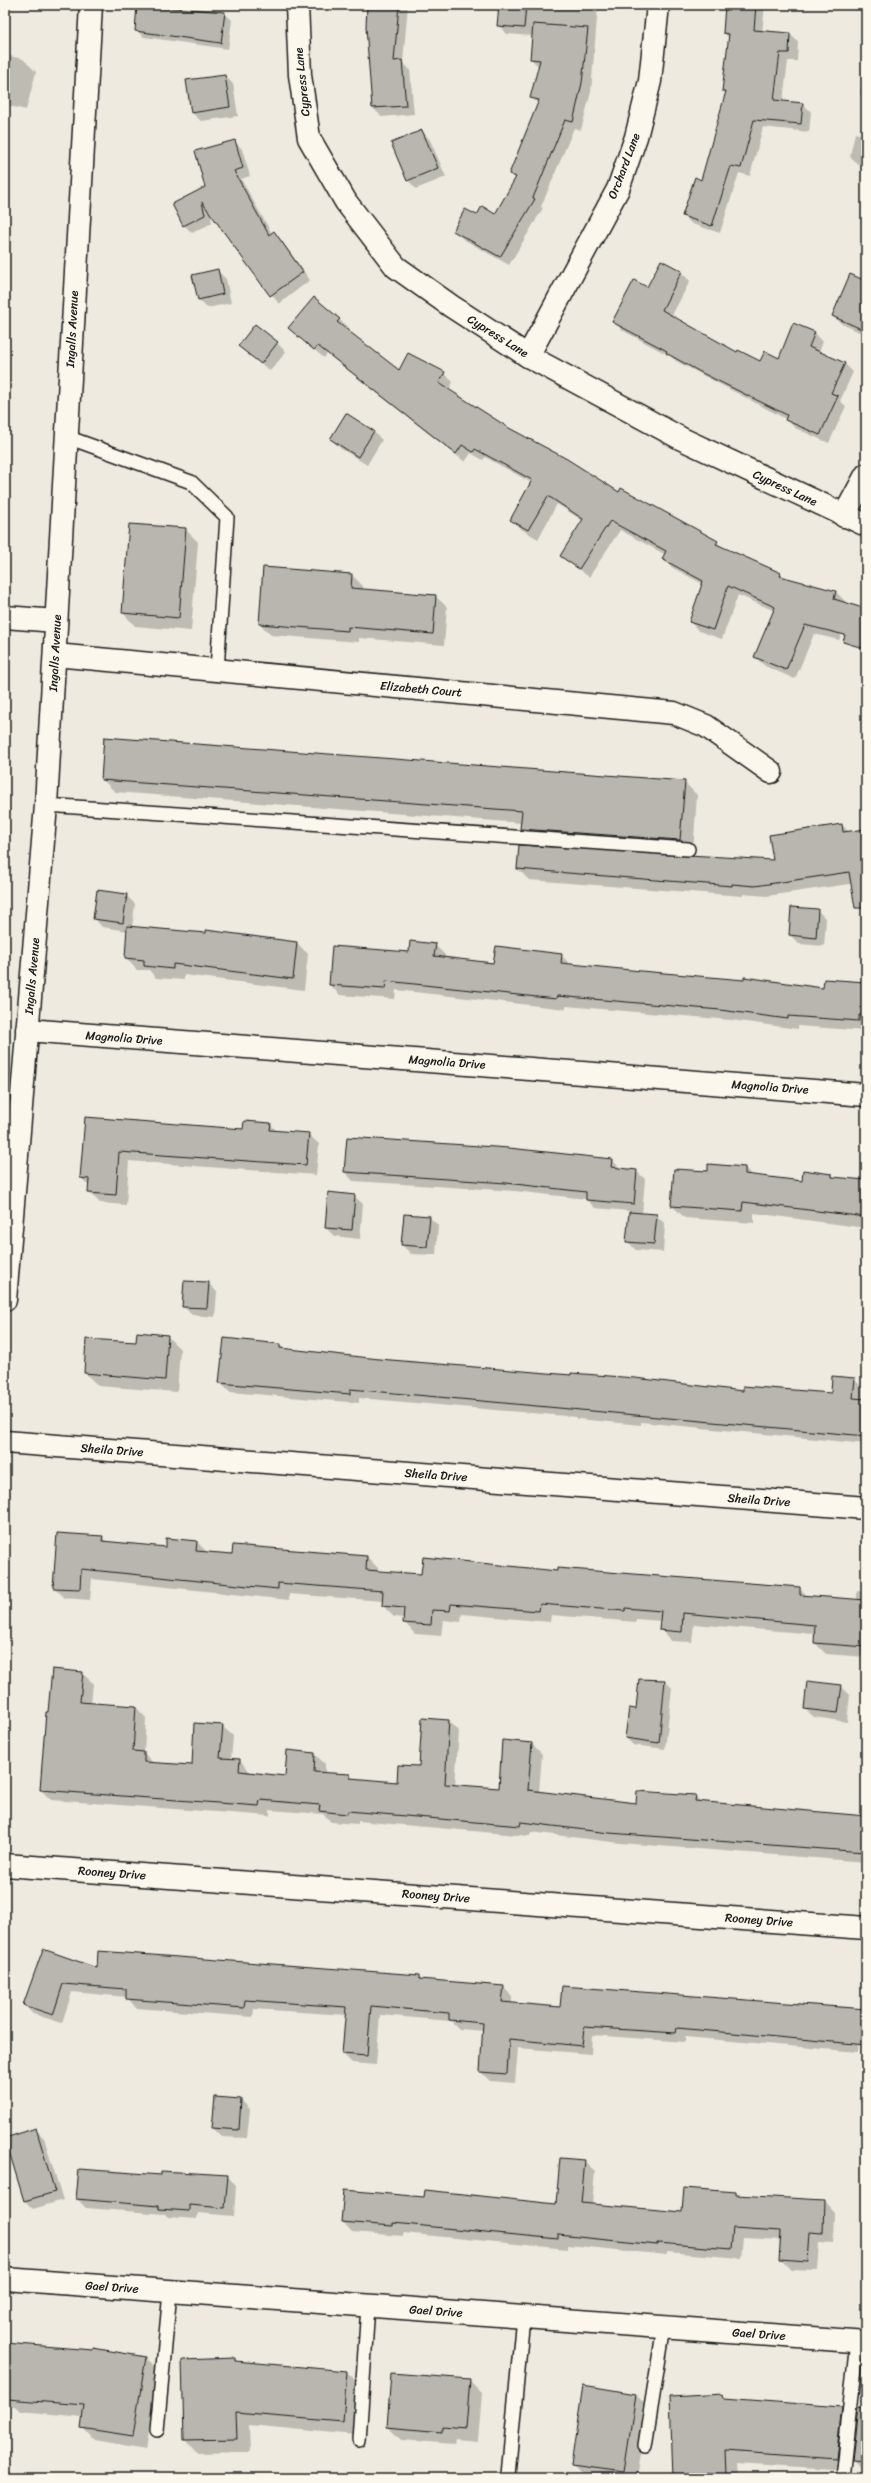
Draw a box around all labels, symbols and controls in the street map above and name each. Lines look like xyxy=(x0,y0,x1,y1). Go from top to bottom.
street label: Cypress Lane xyxy=(287,46,317,118)
street label: Orchard Lane xyxy=(601,130,647,202)
street label: Ingalls Avenue xyxy=(59,290,85,369)
street label: Cypress Lane xyxy=(463,308,533,364)
street label: Cypress Lane xyxy=(749,463,821,513)
street label: Ingalls Avenue xyxy=(42,614,68,693)
street label: Elizabeth Court xyxy=(379,674,463,704)
street label: Ingalls Avenue xyxy=(18,936,46,1016)
street label: Magnolia Drive xyxy=(85,1024,163,1052)
street label: Magnolia Drive xyxy=(408,1048,486,1076)
street label: Magnolia Drive xyxy=(731,1073,809,1101)
street label: Sheila Drive xyxy=(80,1437,144,1463)
street label: Sheila Drive xyxy=(404,1462,468,1488)
street label: Sheila Drive xyxy=(727,1487,791,1513)
street label: Rooney Drive xyxy=(77,1860,147,1886)
street label: Rooney Drive xyxy=(401,1883,471,1909)
street label: Rooney Drive xyxy=(724,1907,794,1933)
street label: Gael Drive xyxy=(85,2274,139,2300)
street label: Gael Drive xyxy=(409,2298,463,2324)
street label: Gael Drive xyxy=(732,2321,786,2347)

